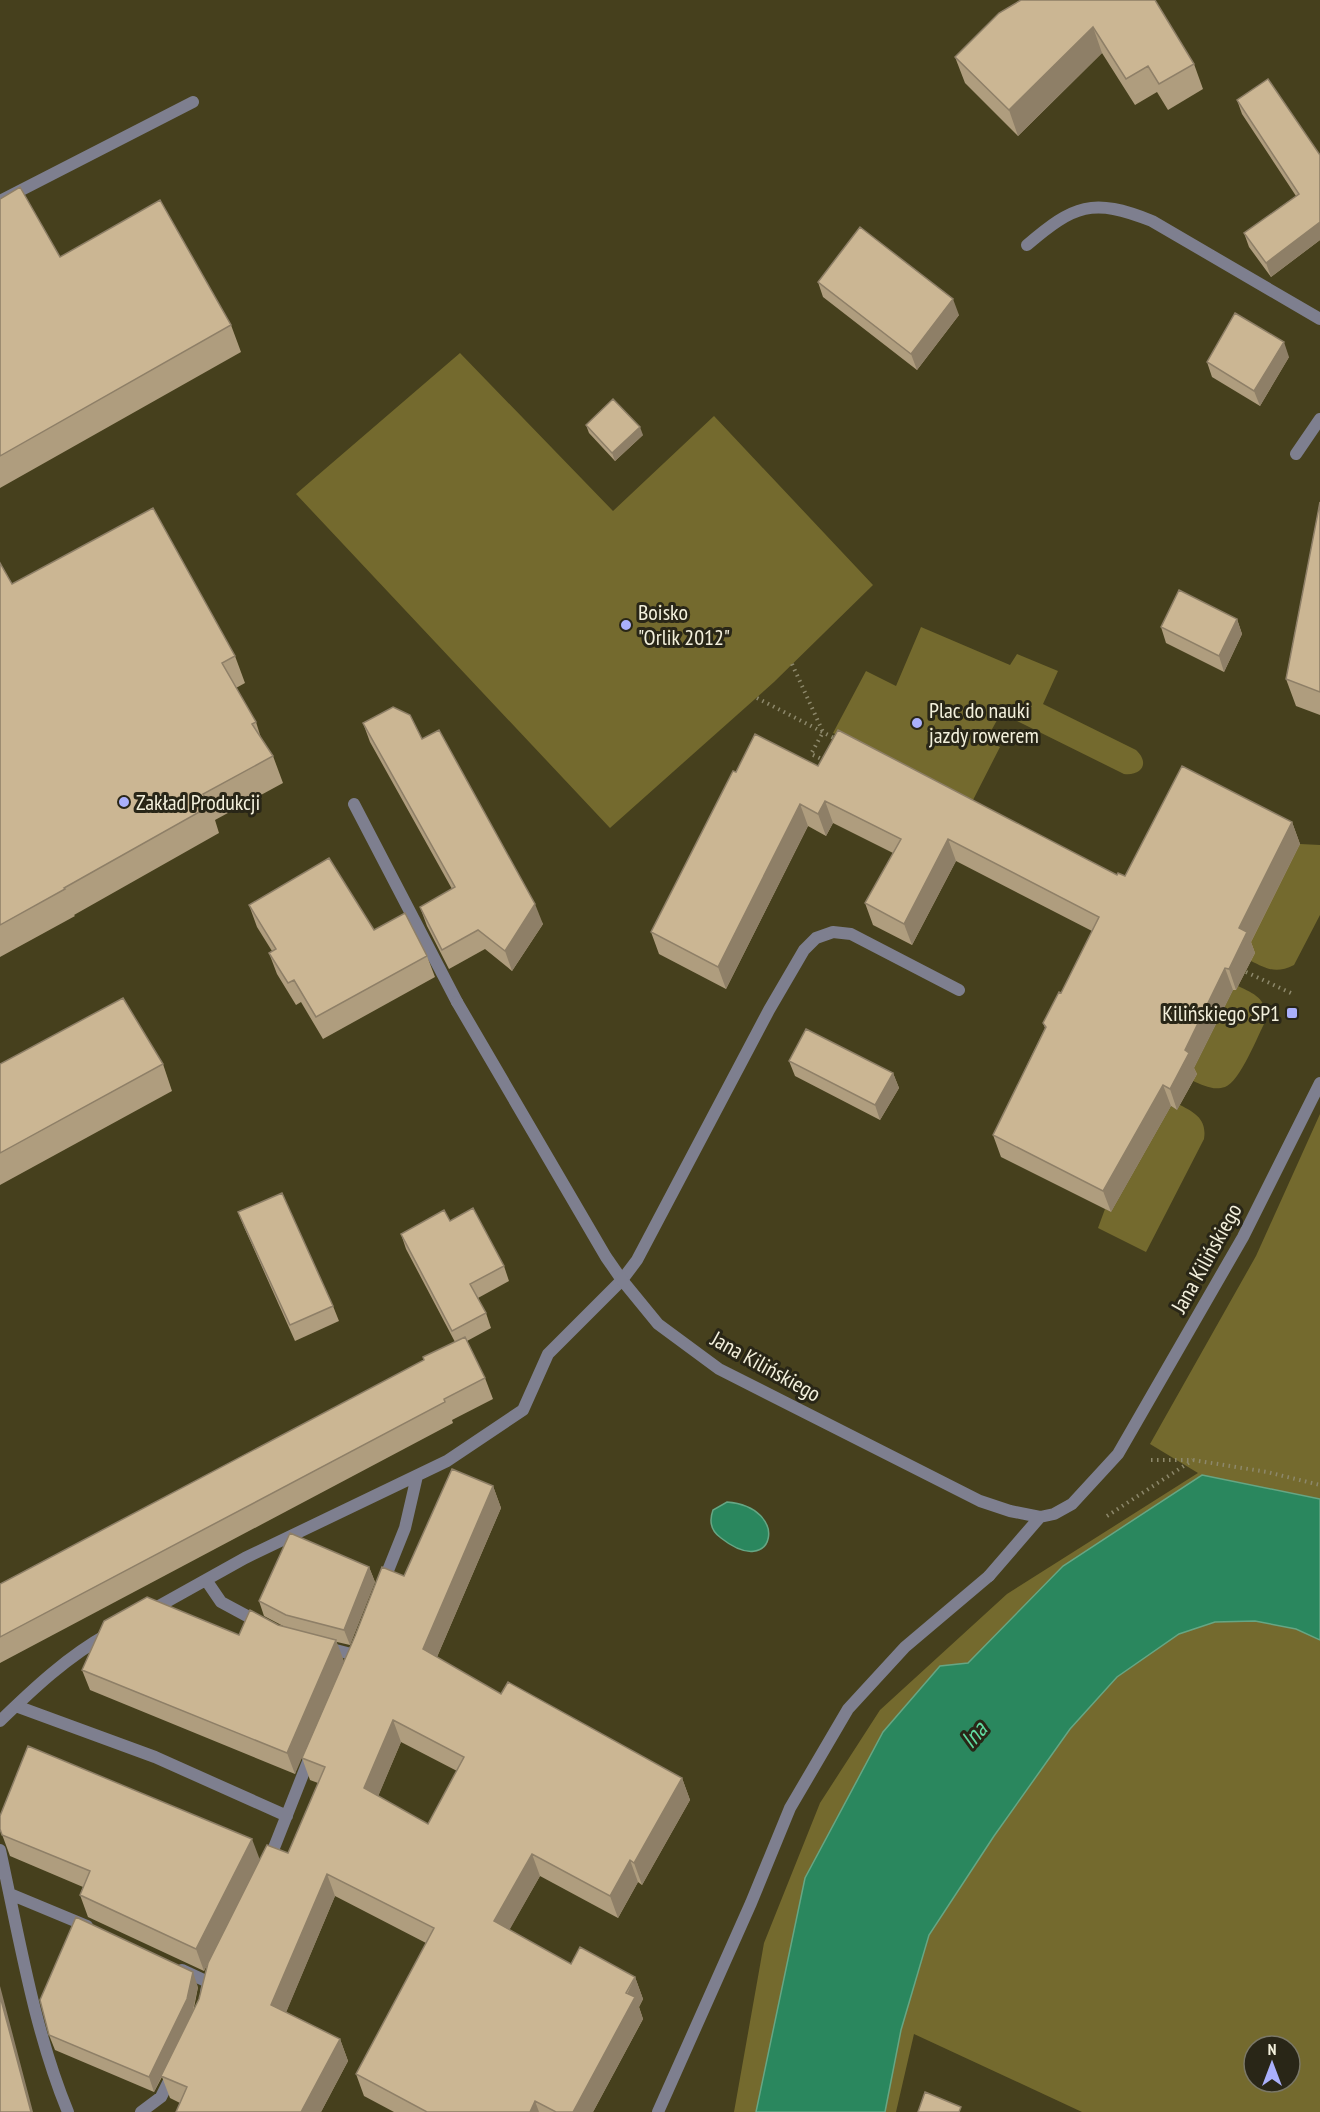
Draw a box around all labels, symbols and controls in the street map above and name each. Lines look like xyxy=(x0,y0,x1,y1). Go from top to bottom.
place label: Boisko "Orlik 2012" xyxy=(638,598,730,651)
marker: Boisko "Orlik 2012" xyxy=(619,618,633,632)
place label: Plac do nauki jazdy rowerem xyxy=(929,696,1039,749)
marker: Plac do nauki jazdy rowerem xyxy=(910,716,924,730)
place label: Zakład Produkcji xyxy=(136,788,260,816)
marker: Zakład Produkcji xyxy=(117,795,131,809)
place label: Kilińskiego SP1 xyxy=(1162,999,1280,1027)
marker: Kilińskiego SP1 xyxy=(1285,1006,1299,1020)
street label: Jana Kilińskiego xyxy=(1164,1198,1248,1319)
street label: Jana Kilińskiego xyxy=(705,1324,826,1408)
water label: Ina xyxy=(953,1714,995,1754)
north arrow xyxy=(1242,2034,1302,2094)
text: N xyxy=(1268,2039,1276,2059)

